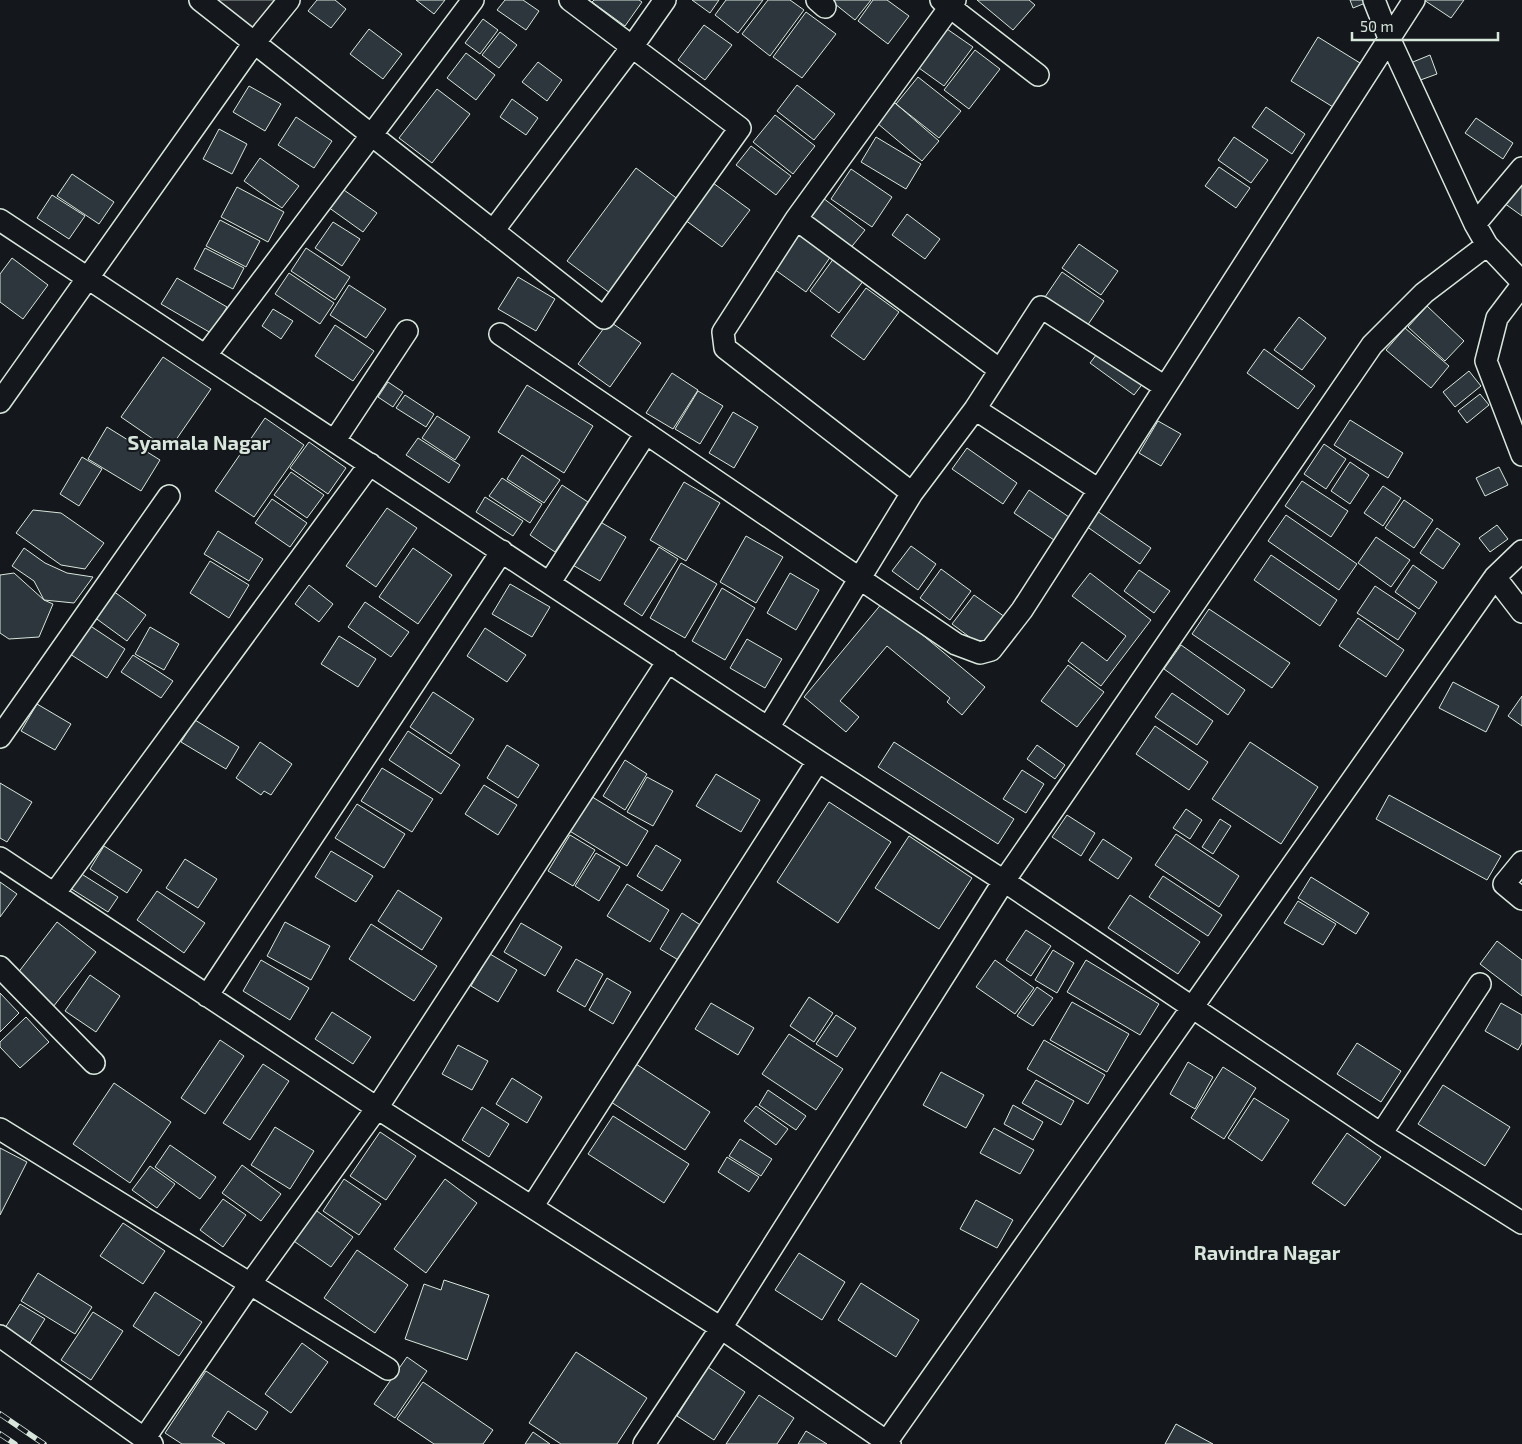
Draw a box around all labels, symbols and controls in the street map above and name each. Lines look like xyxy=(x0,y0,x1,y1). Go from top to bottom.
scale bar xyxy=(1352,10,1498,42)
text: 50 m xyxy=(1360,17,1394,35)
district label: Syamala Nagar xyxy=(128,430,271,455)
district label: Ravindra Nagar xyxy=(1194,1240,1341,1264)

